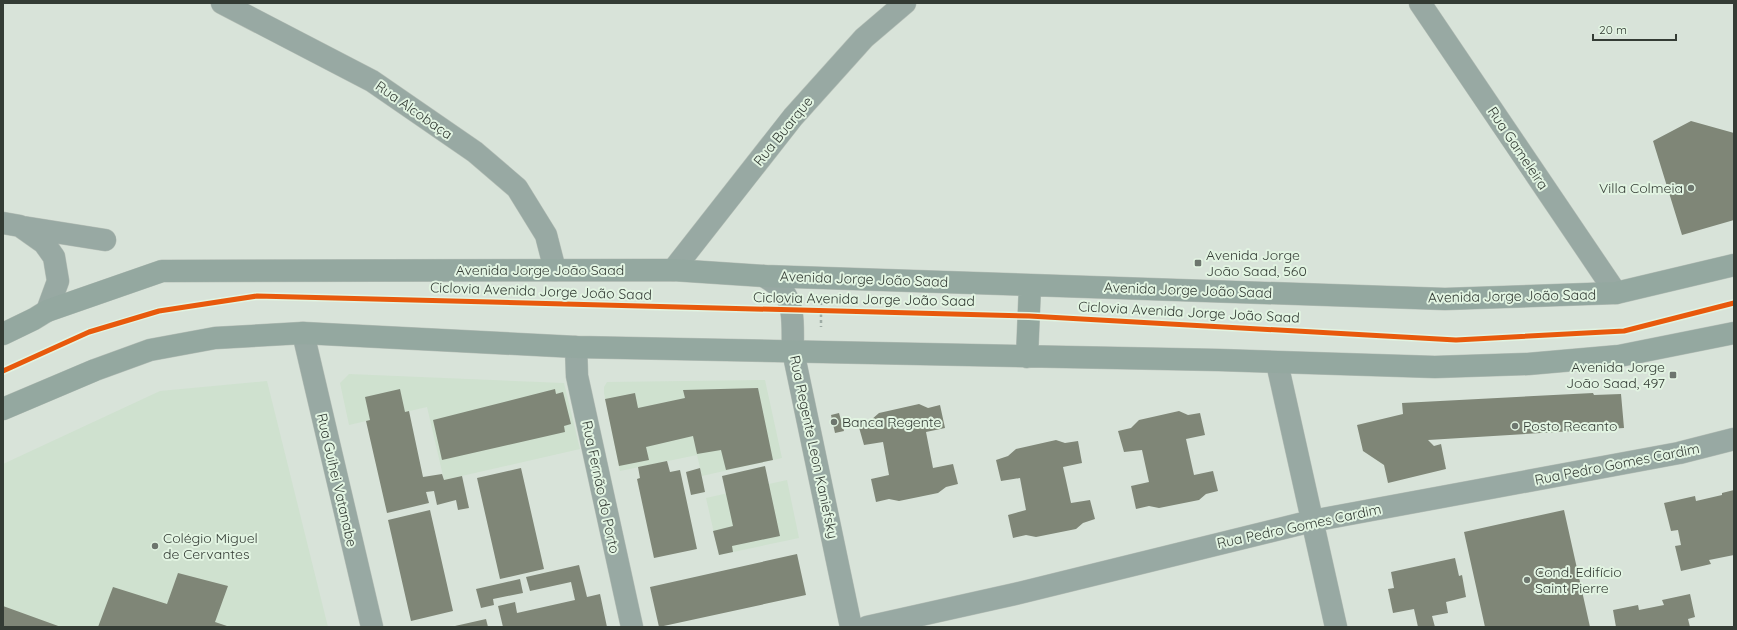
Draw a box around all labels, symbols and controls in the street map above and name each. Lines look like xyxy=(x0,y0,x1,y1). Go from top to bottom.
scale bar xyxy=(1593,16,1676,42)
text: 20 m xyxy=(1599,22,1627,37)
street label: Rua Alcobaça xyxy=(372,77,456,143)
street label: Rua Buarque xyxy=(749,92,817,170)
street label: Rua Gameleira xyxy=(1484,103,1552,193)
place label: Villa Colmeia xyxy=(1599,179,1683,197)
marker: Villa Colmeia xyxy=(1686,183,1696,193)
place label: Avenida Jorge João Saad, 560 xyxy=(1206,246,1307,280)
marker: Avenida Jorge João Saad, 560 xyxy=(1193,258,1203,268)
street label: Avenida Jorge João Saad xyxy=(456,261,624,279)
street label: Avenida Jorge João Saad xyxy=(780,267,948,291)
street label: Ciclovia Avenida Jorge João Saad xyxy=(430,278,652,304)
street label: Avenida Jorge João Saad xyxy=(1104,278,1272,302)
street label: Avenida Jorge João Saad xyxy=(1428,286,1596,306)
street label: Ciclovia Avenida Jorge João Saad xyxy=(753,288,975,310)
street label: Ciclovia Avenida Jorge João Saad xyxy=(1078,297,1300,327)
street label: Rua Regente Leon Kaniefsky xyxy=(786,354,842,540)
place label: Avenida Jorge João Saad, 497 xyxy=(1566,358,1665,392)
marker: Avenida Jorge João Saad, 497 xyxy=(1668,370,1678,380)
street label: Rua Guihei Vatanabe xyxy=(313,411,361,549)
place label: Banca Regente xyxy=(842,413,942,431)
marker: Banca Regente xyxy=(829,417,839,427)
place label: Posto Recanto xyxy=(1523,417,1617,435)
street label: Rua Fernão do Porto xyxy=(578,419,624,555)
marker: Posto Recanto xyxy=(1510,421,1520,431)
street label: Rua Pedro Gomes Cardim xyxy=(1533,439,1701,489)
street label: Rua Pedro Gomes Cardim xyxy=(1215,500,1383,552)
place label: Colégio Miguel de Cervantes xyxy=(163,529,258,563)
marker: Colégio Miguel de Cervantes xyxy=(150,541,160,551)
place label: Cond. Edifício Saint Pierre xyxy=(1535,563,1622,597)
marker: Cond. Edifício Saint Pierre xyxy=(1522,575,1532,585)

